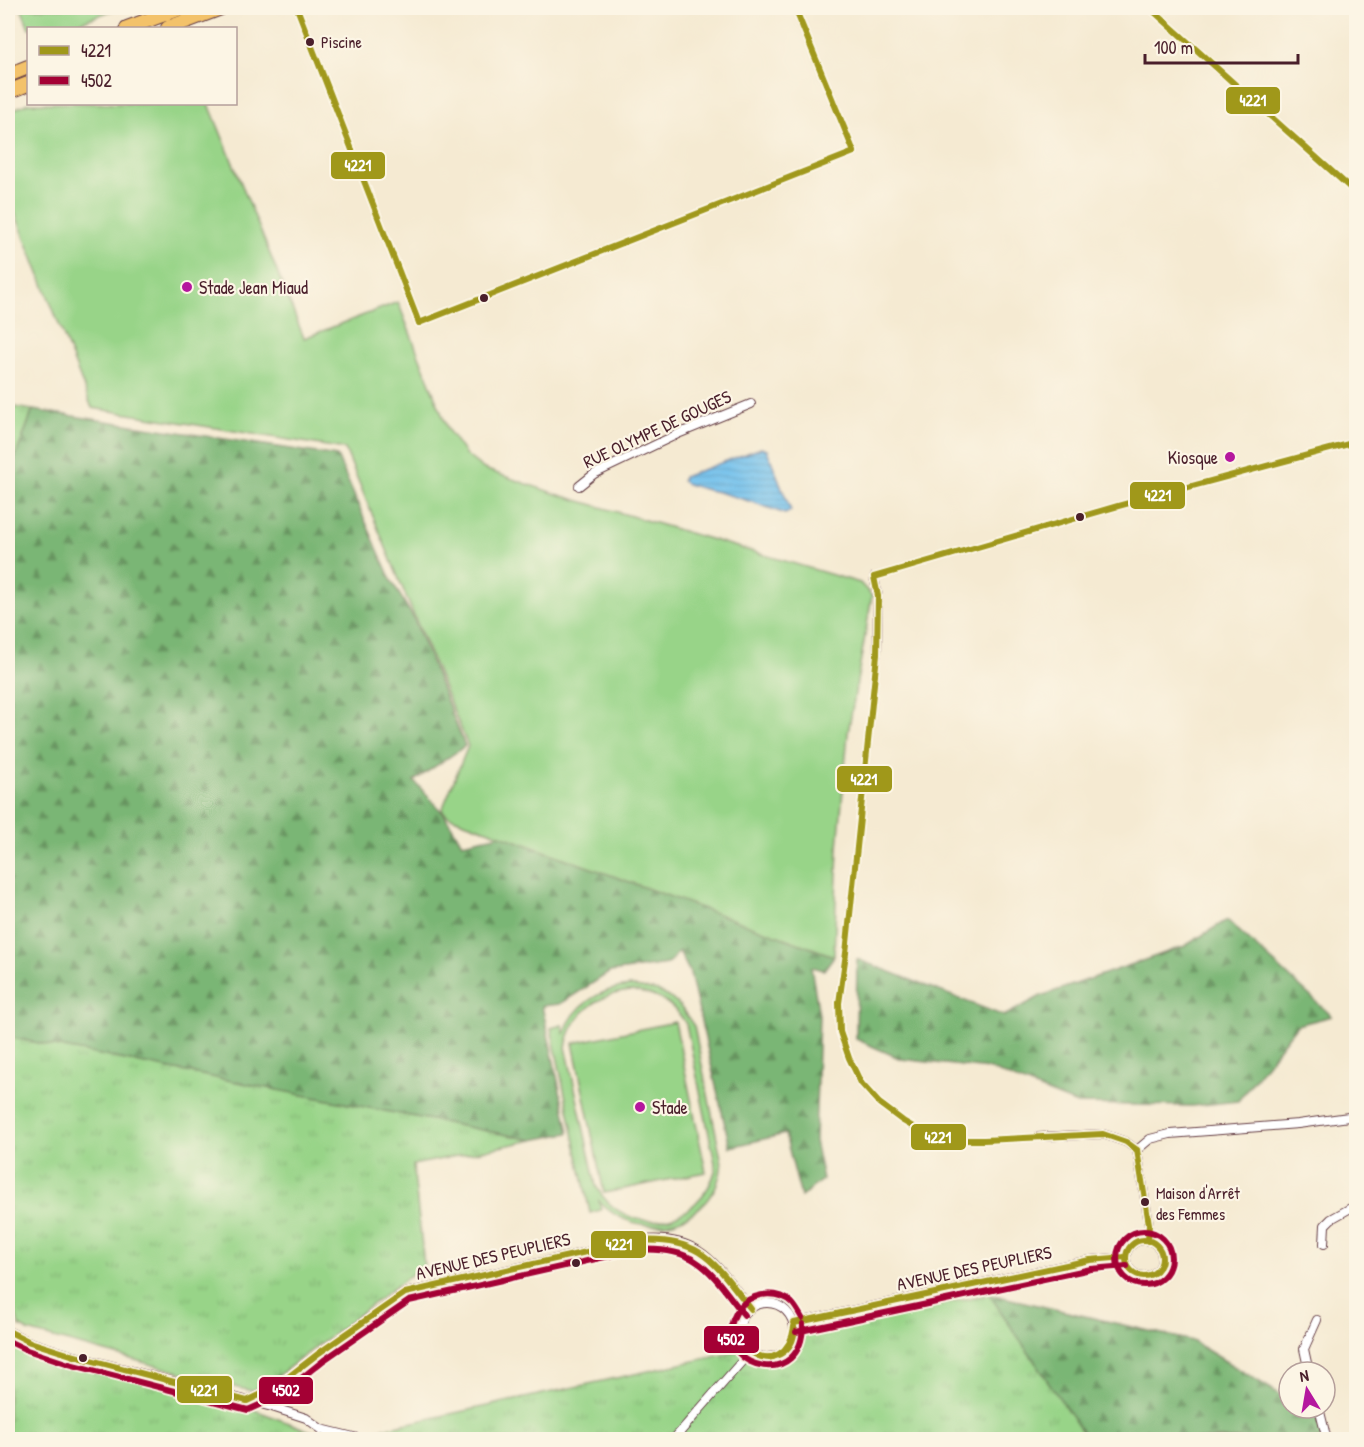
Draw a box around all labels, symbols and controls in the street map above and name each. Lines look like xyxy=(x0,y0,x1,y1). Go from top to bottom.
legend xyxy=(27,27,237,105)
scale bar xyxy=(1145,27,1298,65)
place label: Piscine xyxy=(321,31,362,53)
text: 100 m xyxy=(1154,35,1193,60)
marker: Piscine xyxy=(304,36,316,48)
text: 4221 xyxy=(81,38,111,63)
text: 4502 xyxy=(81,68,112,93)
line badge: 4221 xyxy=(1225,86,1281,115)
text: 4221 xyxy=(1240,89,1267,111)
line badge: 4221 xyxy=(330,151,386,180)
text: 4221 xyxy=(345,154,372,176)
place label: Stade Jean Miaud xyxy=(199,275,308,300)
marker: Stade Jean Miaud xyxy=(180,280,194,294)
unlabelled marker xyxy=(478,292,490,304)
street label: RUE OLYMPE DE GOUGES xyxy=(579,384,735,474)
place label: Kiosque xyxy=(1168,445,1218,470)
marker: Kiosque xyxy=(1223,450,1237,464)
line badge: 4221 xyxy=(1129,481,1186,510)
text: 4221 xyxy=(1145,484,1172,506)
unlabelled marker xyxy=(1074,511,1086,523)
line badge: 4221 xyxy=(836,765,893,793)
text: 4221 xyxy=(851,768,878,790)
place label: Stade xyxy=(652,1095,688,1120)
marker: Stade xyxy=(633,1100,647,1114)
line badge: 4221 xyxy=(910,1123,967,1151)
text: 4221 xyxy=(925,1126,952,1148)
place label: Maison d'Arrêt des Femmes xyxy=(1156,1182,1240,1225)
marker: Maison d'Arrêt des Femmes xyxy=(1139,1196,1151,1208)
street label: AVENUE DES PEUPLIERS xyxy=(413,1226,573,1286)
line badge: 4221 xyxy=(590,1230,647,1259)
text: 4221 xyxy=(606,1233,633,1255)
street label: AVENUE DES PEUPLIERS xyxy=(894,1239,1054,1297)
unlabelled marker xyxy=(570,1257,582,1269)
line badge: 4502 xyxy=(703,1325,760,1354)
text: 4502 xyxy=(717,1328,745,1350)
unlabelled marker xyxy=(77,1352,89,1364)
north arrow xyxy=(1277,1360,1337,1420)
text: N xyxy=(1298,1364,1311,1387)
line badge: 4221 xyxy=(176,1375,233,1404)
line badge: 4502 xyxy=(258,1376,314,1405)
text: 4221 xyxy=(191,1379,218,1401)
text: 4502 xyxy=(272,1379,300,1401)

